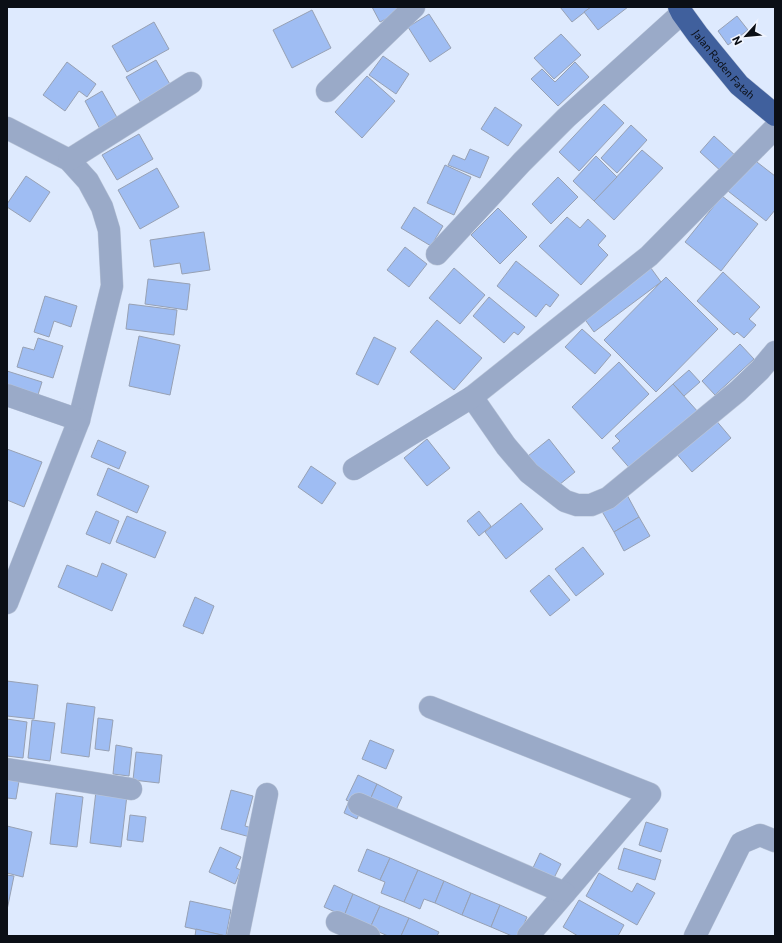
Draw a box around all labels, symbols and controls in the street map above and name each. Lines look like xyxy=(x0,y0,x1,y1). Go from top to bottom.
north arrow xyxy=(726,16,766,56)
street label: Jalan Raden Fatah xyxy=(689,27,758,101)
text: N xyxy=(729,34,744,47)

